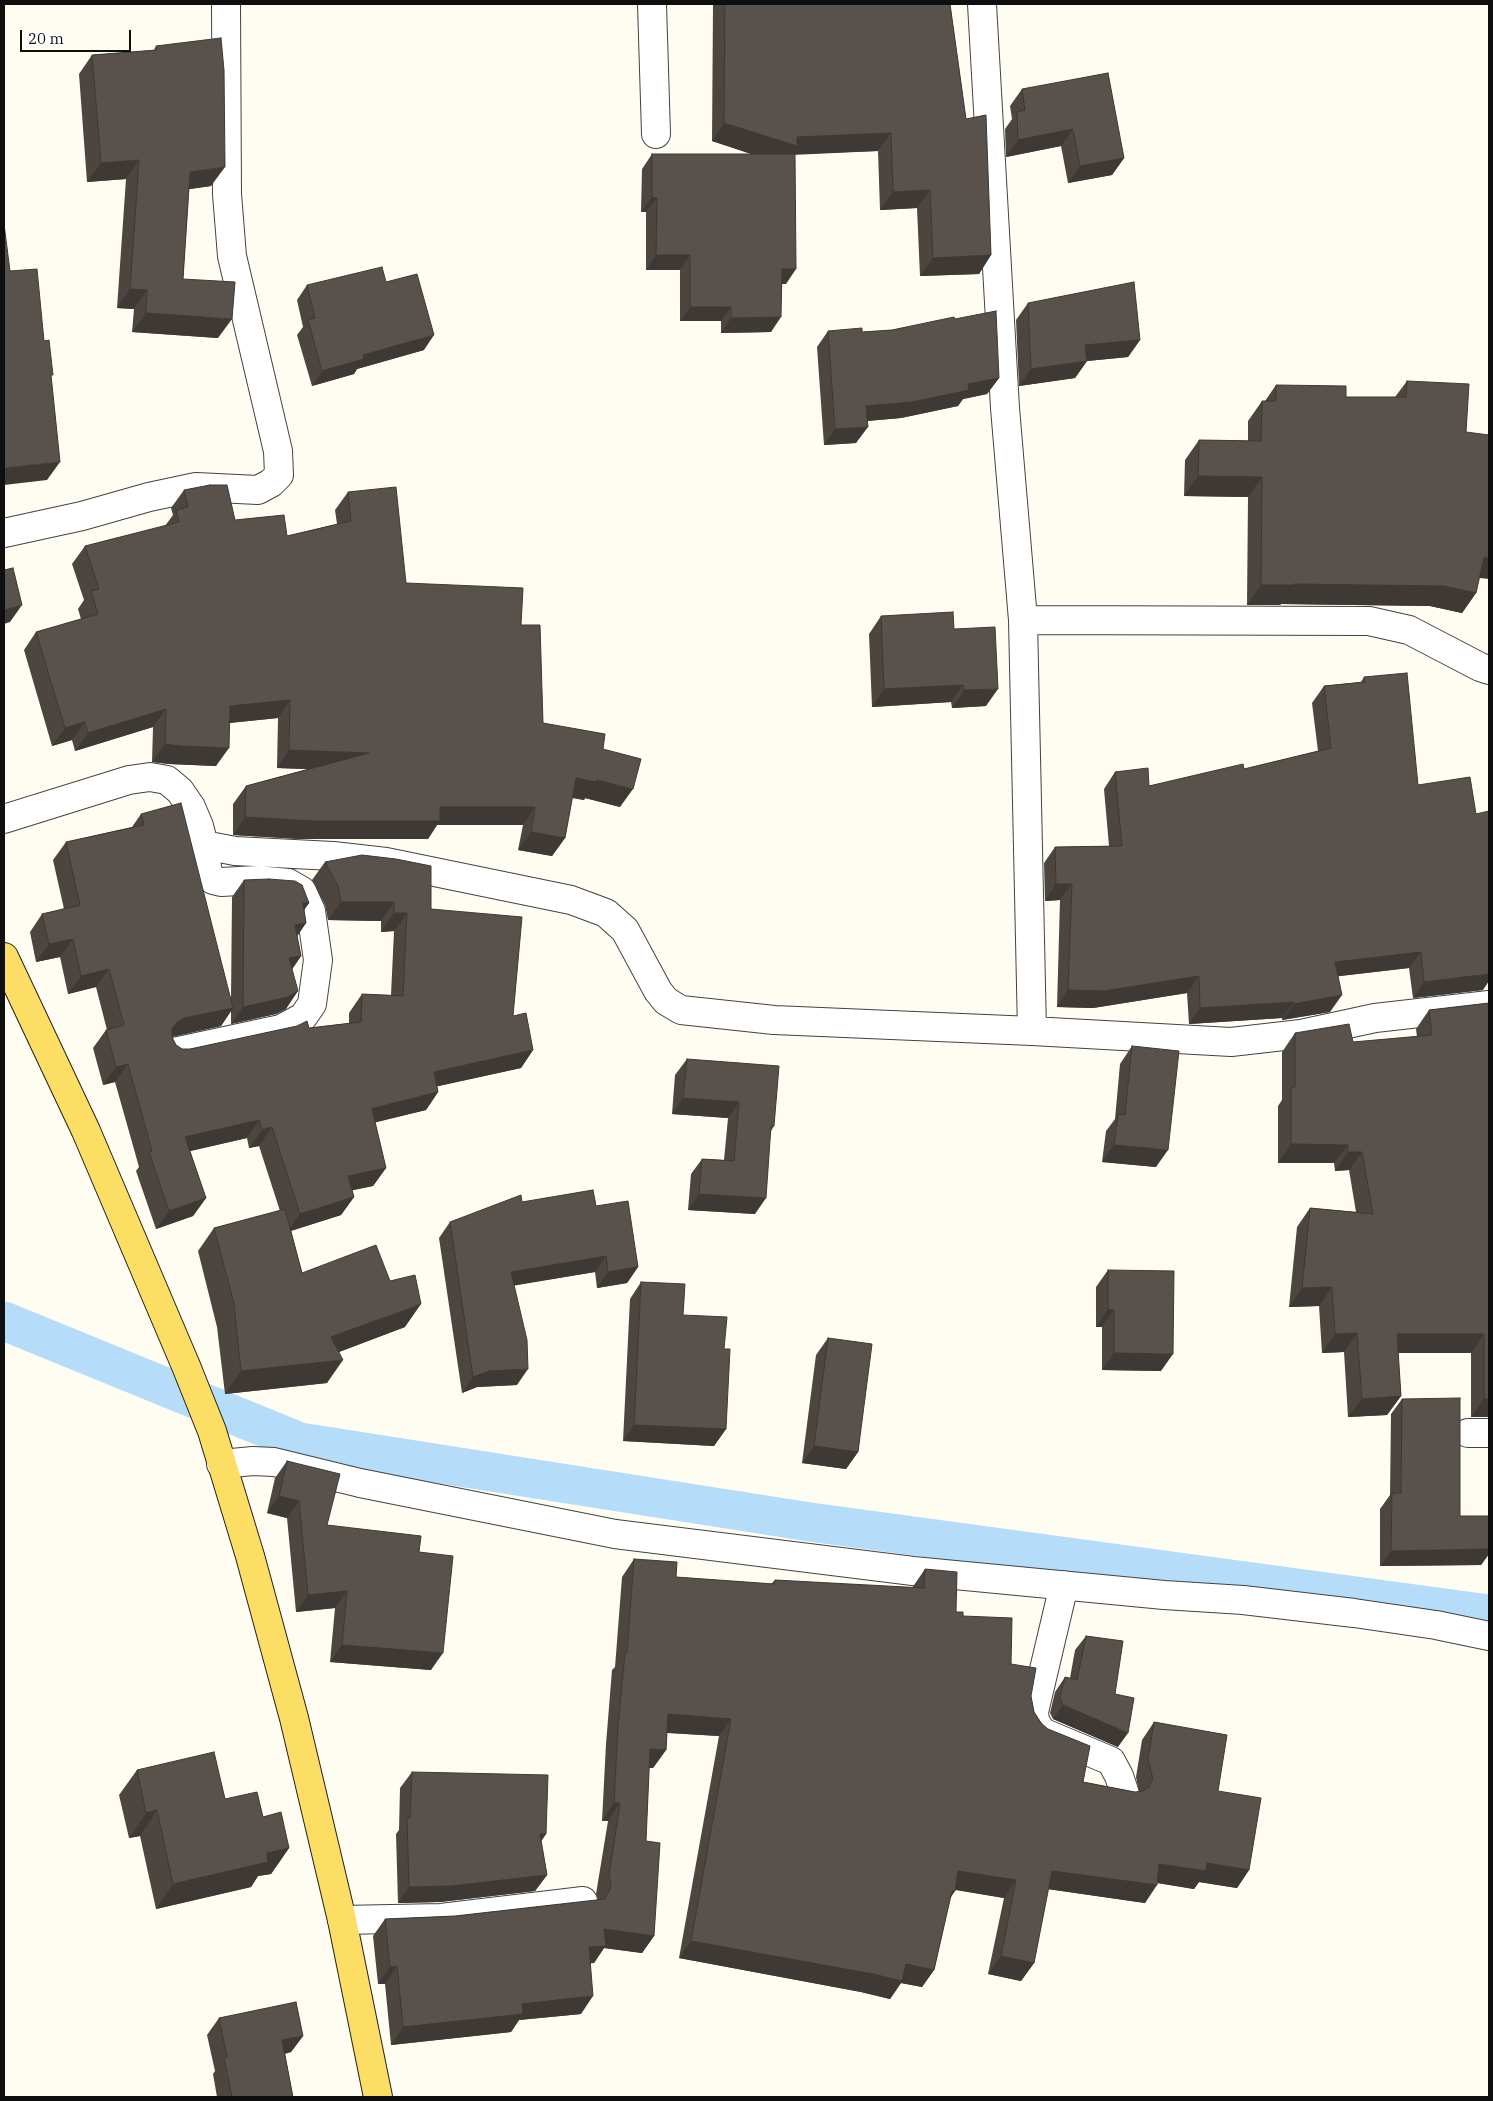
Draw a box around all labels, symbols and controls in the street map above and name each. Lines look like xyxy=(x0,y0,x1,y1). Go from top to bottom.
scale bar xyxy=(22,20,134,52)
text: 20 m xyxy=(28,29,64,48)

